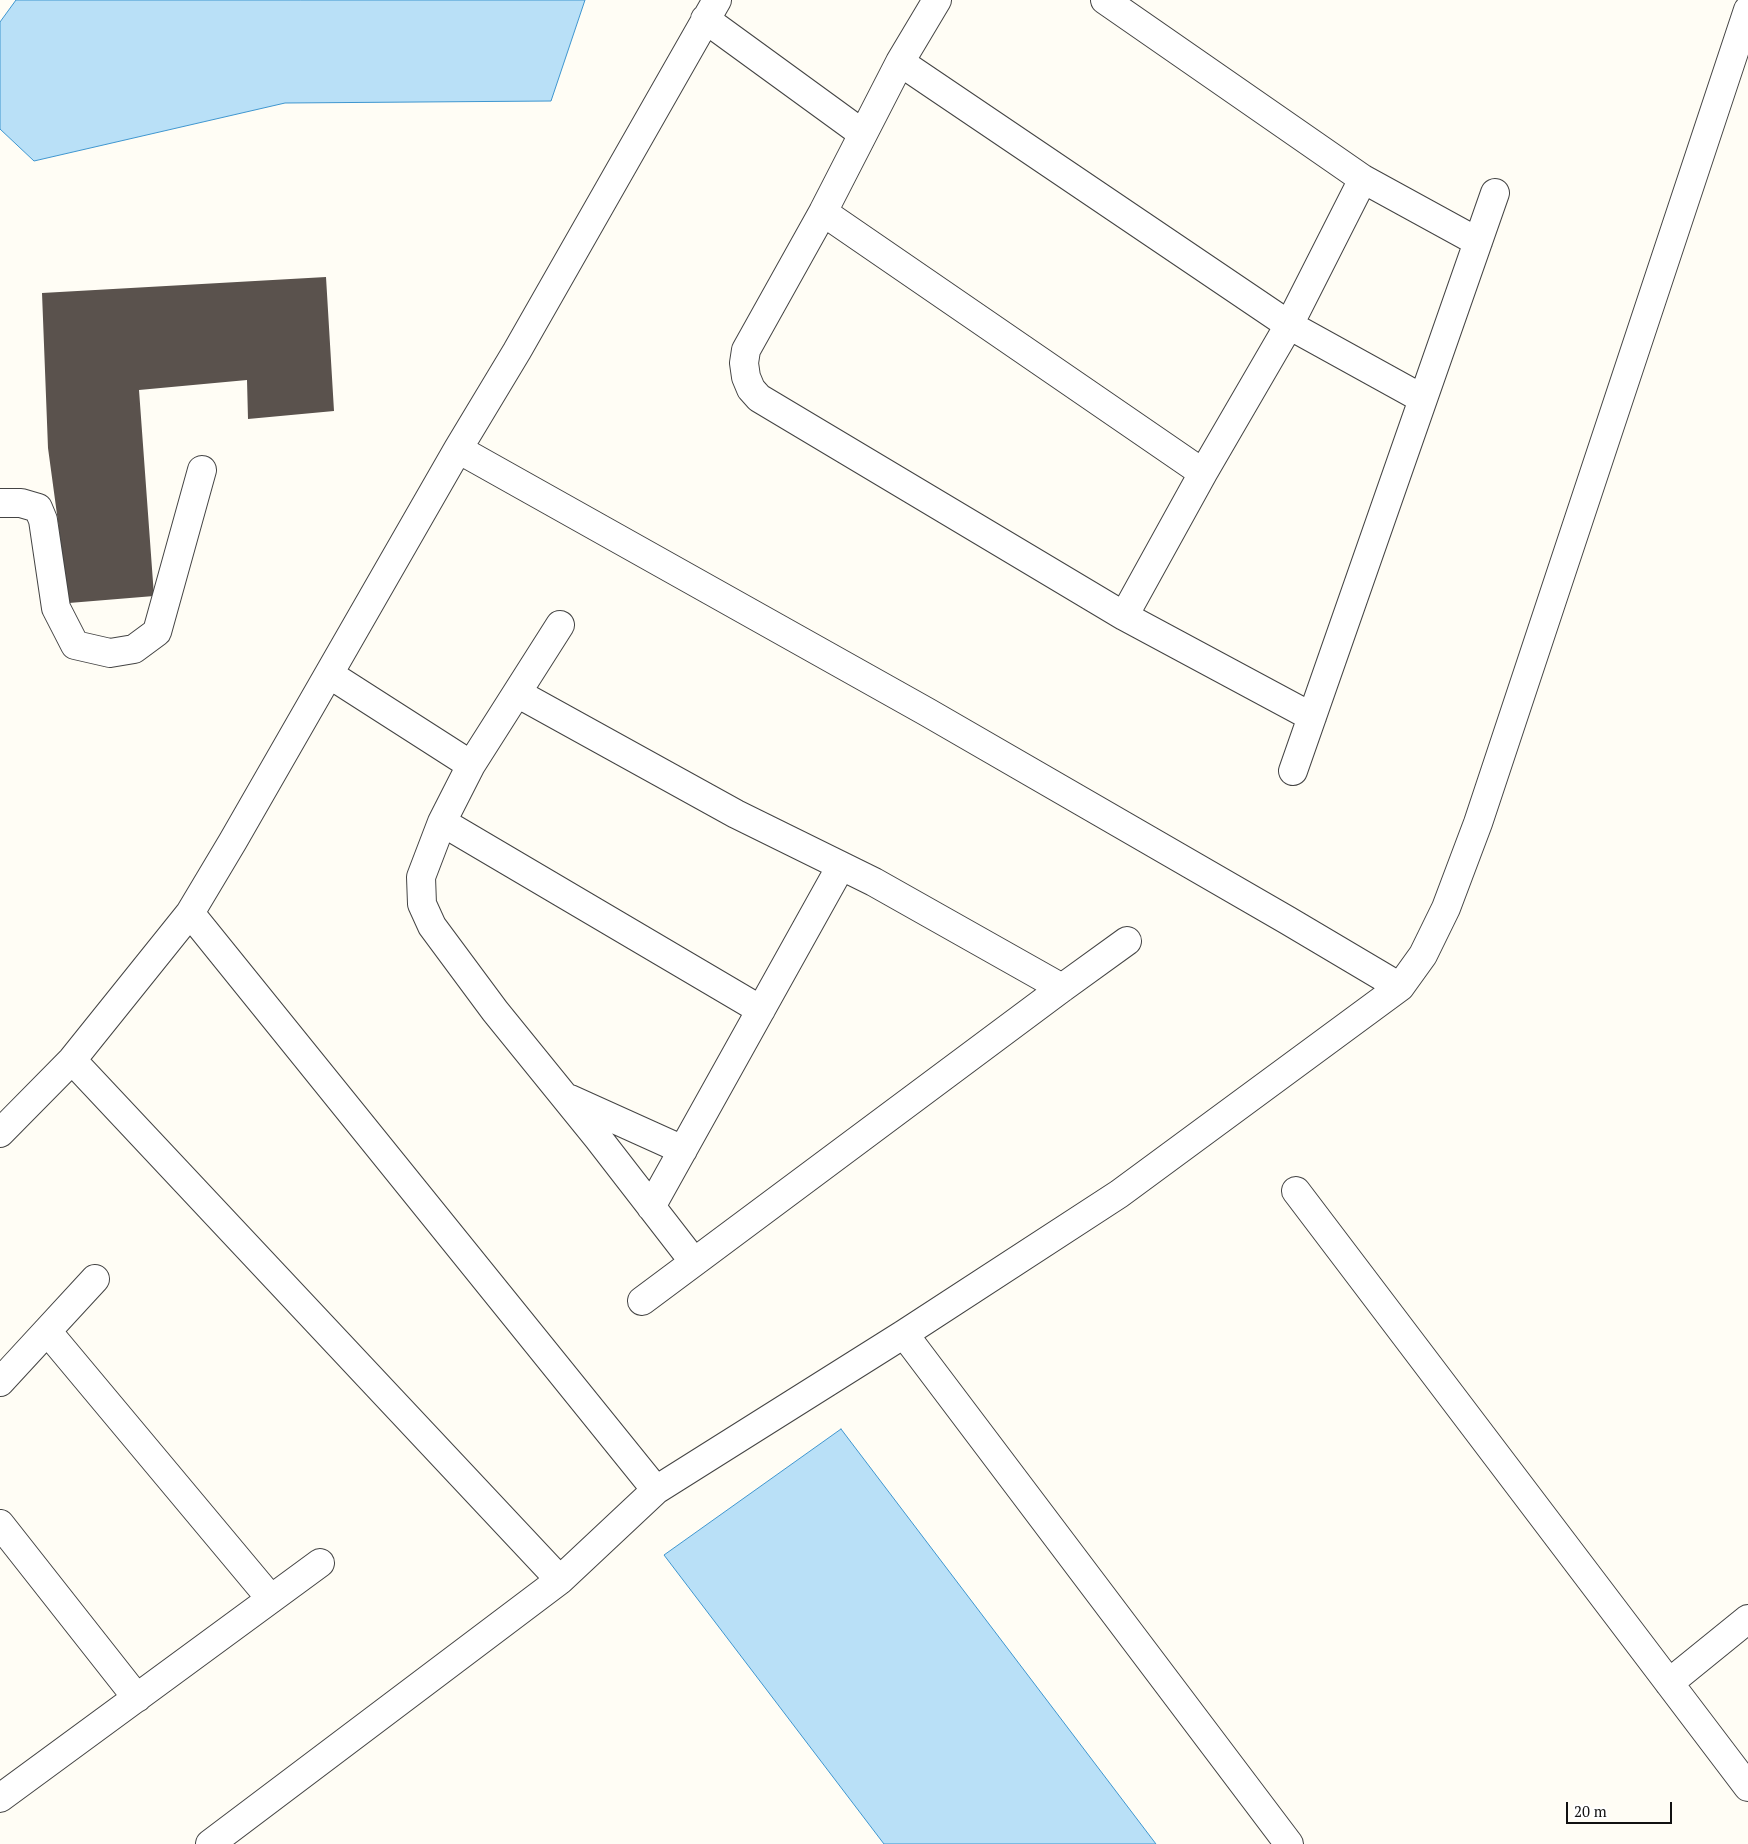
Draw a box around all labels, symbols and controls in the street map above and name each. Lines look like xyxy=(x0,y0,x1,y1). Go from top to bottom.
scale bar xyxy=(1568,1792,1674,1824)
text: 20 m xyxy=(1574,1801,1607,1821)

